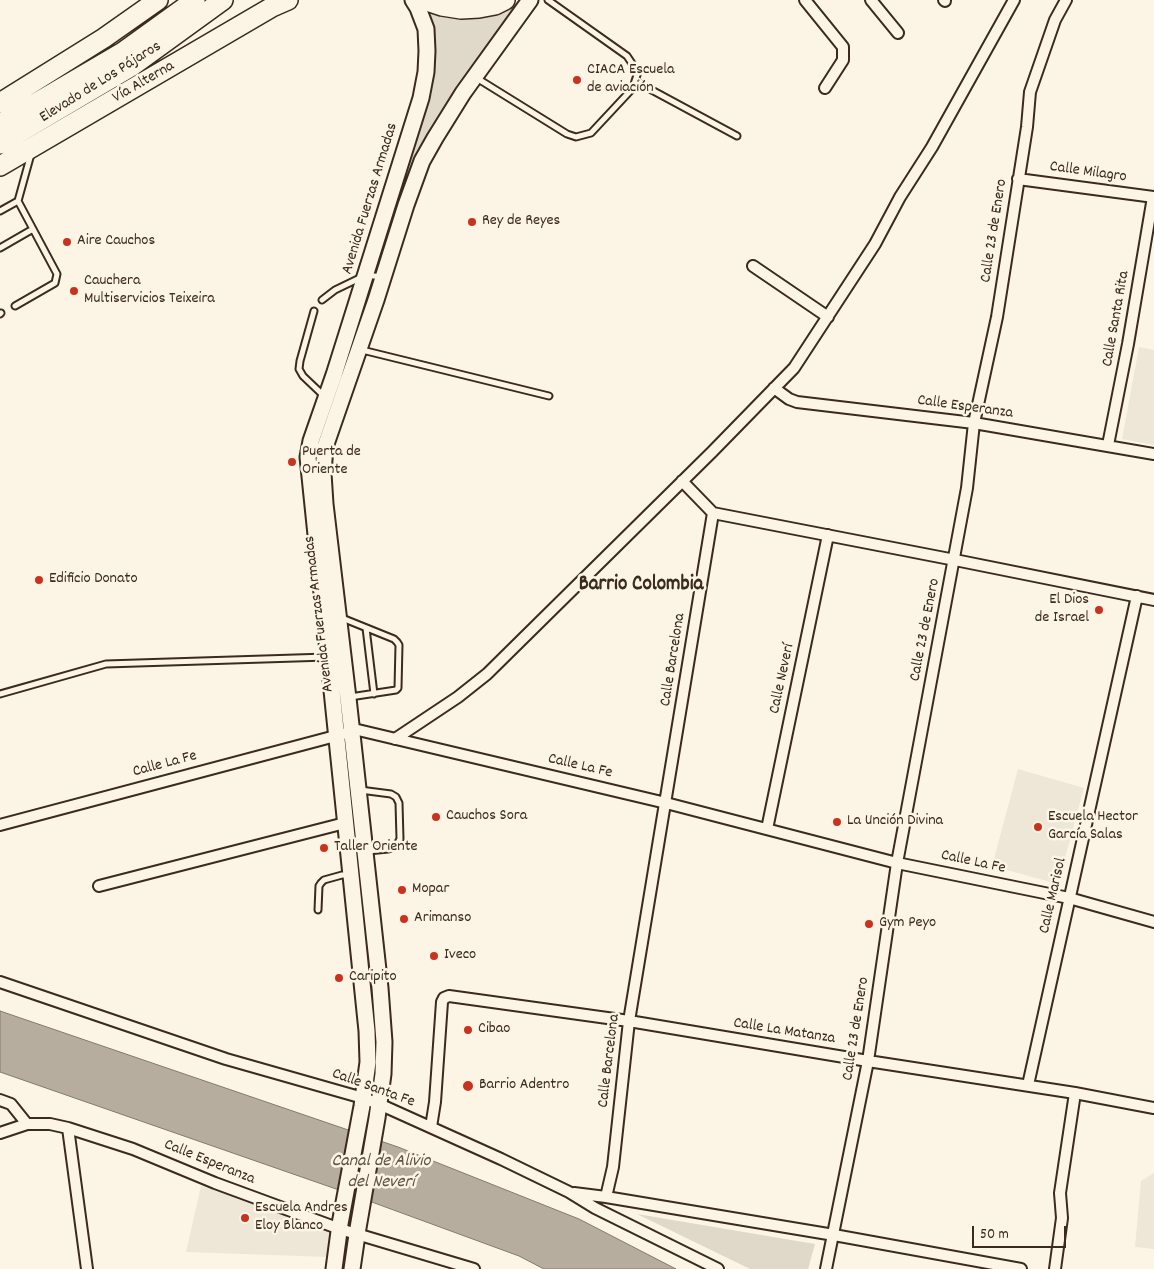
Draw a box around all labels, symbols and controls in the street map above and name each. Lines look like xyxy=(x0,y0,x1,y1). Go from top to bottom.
street label: Elevado de Los Pájaros xyxy=(37,38,165,128)
street label: Vía Alterna xyxy=(110,58,178,108)
place label: CIACA Escuela de aviación xyxy=(587,61,675,99)
marker: CIACA Escuela de aviación xyxy=(571,74,583,86)
street label: Avenida Fuerzas Armadas xyxy=(339,121,403,277)
street label: Calle Milagro xyxy=(1048,158,1128,188)
street label: Calle 23 de Enero xyxy=(977,178,1013,284)
place label: Rey de Reyes xyxy=(482,212,560,232)
marker: Rey de Reyes xyxy=(466,216,478,228)
place label: Aire Cauchos xyxy=(77,232,155,252)
marker: Aire Cauchos xyxy=(61,236,73,248)
street label: Calle Santa Rita xyxy=(1099,270,1135,368)
place label: Cauchera Multiservicios Teixeira xyxy=(84,272,215,310)
marker: Cauchera Multiservicios Teixeira xyxy=(68,285,80,297)
street label: Calle Esperanza xyxy=(916,392,1014,424)
place label: Puerta de Oriente xyxy=(302,443,361,481)
marker: Puerta de Oriente xyxy=(286,456,298,468)
street label: Avenida Fuerzas Armadas xyxy=(301,535,339,693)
place label: Edificio Donato xyxy=(49,570,138,590)
district label: Barrio Colombia xyxy=(579,573,703,599)
marker: Edificio Donato xyxy=(33,574,45,586)
street label: Calle 23 de Enero xyxy=(907,577,945,683)
place label: El Dios de Israel xyxy=(1035,591,1089,629)
marker: El Dios de Israel xyxy=(1093,604,1105,616)
street label: Calle Barcelona xyxy=(657,612,691,708)
street label: Calle Neverí xyxy=(766,642,800,716)
street label: Calle La Fe xyxy=(131,747,199,783)
street label: Calle La Fe xyxy=(546,750,614,784)
place label: Cauchos Sora xyxy=(446,807,527,827)
place label: Escuela Hector García Salas xyxy=(1048,808,1138,846)
marker: Cauchos Sora xyxy=(430,811,442,823)
place label: La Unción Divina xyxy=(847,812,943,832)
marker: La Unción Divina xyxy=(831,816,843,828)
marker: Escuela Hector García Salas xyxy=(1032,821,1044,833)
place label: Taller Oriente xyxy=(334,838,418,858)
marker: Taller Oriente xyxy=(318,842,330,854)
street label: Calle La Fe xyxy=(939,847,1007,879)
street label: Calle Marisol xyxy=(1036,856,1072,936)
place label: Mopar xyxy=(412,880,449,900)
marker: Mopar xyxy=(396,884,408,896)
place label: Arimanso xyxy=(414,909,471,929)
marker: Arimanso xyxy=(398,913,410,925)
place label: Gym Peyo xyxy=(879,914,936,934)
marker: Gym Peyo xyxy=(863,918,875,930)
place label: Iveco xyxy=(444,946,476,966)
marker: Iveco xyxy=(428,950,440,962)
place label: Caripito xyxy=(349,968,397,988)
marker: Caripito xyxy=(333,972,345,984)
street label: Calle 23 de Enero xyxy=(839,976,875,1082)
street label: Calle Barcelona xyxy=(595,1013,625,1109)
street label: Calle La Matanza xyxy=(732,1014,836,1050)
place label: Cibao xyxy=(478,1020,510,1040)
marker: Cibao xyxy=(462,1024,474,1036)
street label: Calle Santa Fe xyxy=(329,1065,417,1113)
place label: Barrio Adentro xyxy=(479,1076,569,1096)
marker: Barrio Adentro xyxy=(461,1079,475,1093)
street label: Calle Esperanza xyxy=(161,1136,257,1190)
water label: Canal de Alivio del Neverí xyxy=(331,1152,431,1194)
place label: Escuela Andres Eloy Blanco xyxy=(255,1199,348,1237)
marker: Escuela Andres Eloy Blanco xyxy=(239,1212,251,1224)
scale bar xyxy=(974,1216,1068,1248)
text: 50 m xyxy=(980,1224,1009,1246)

